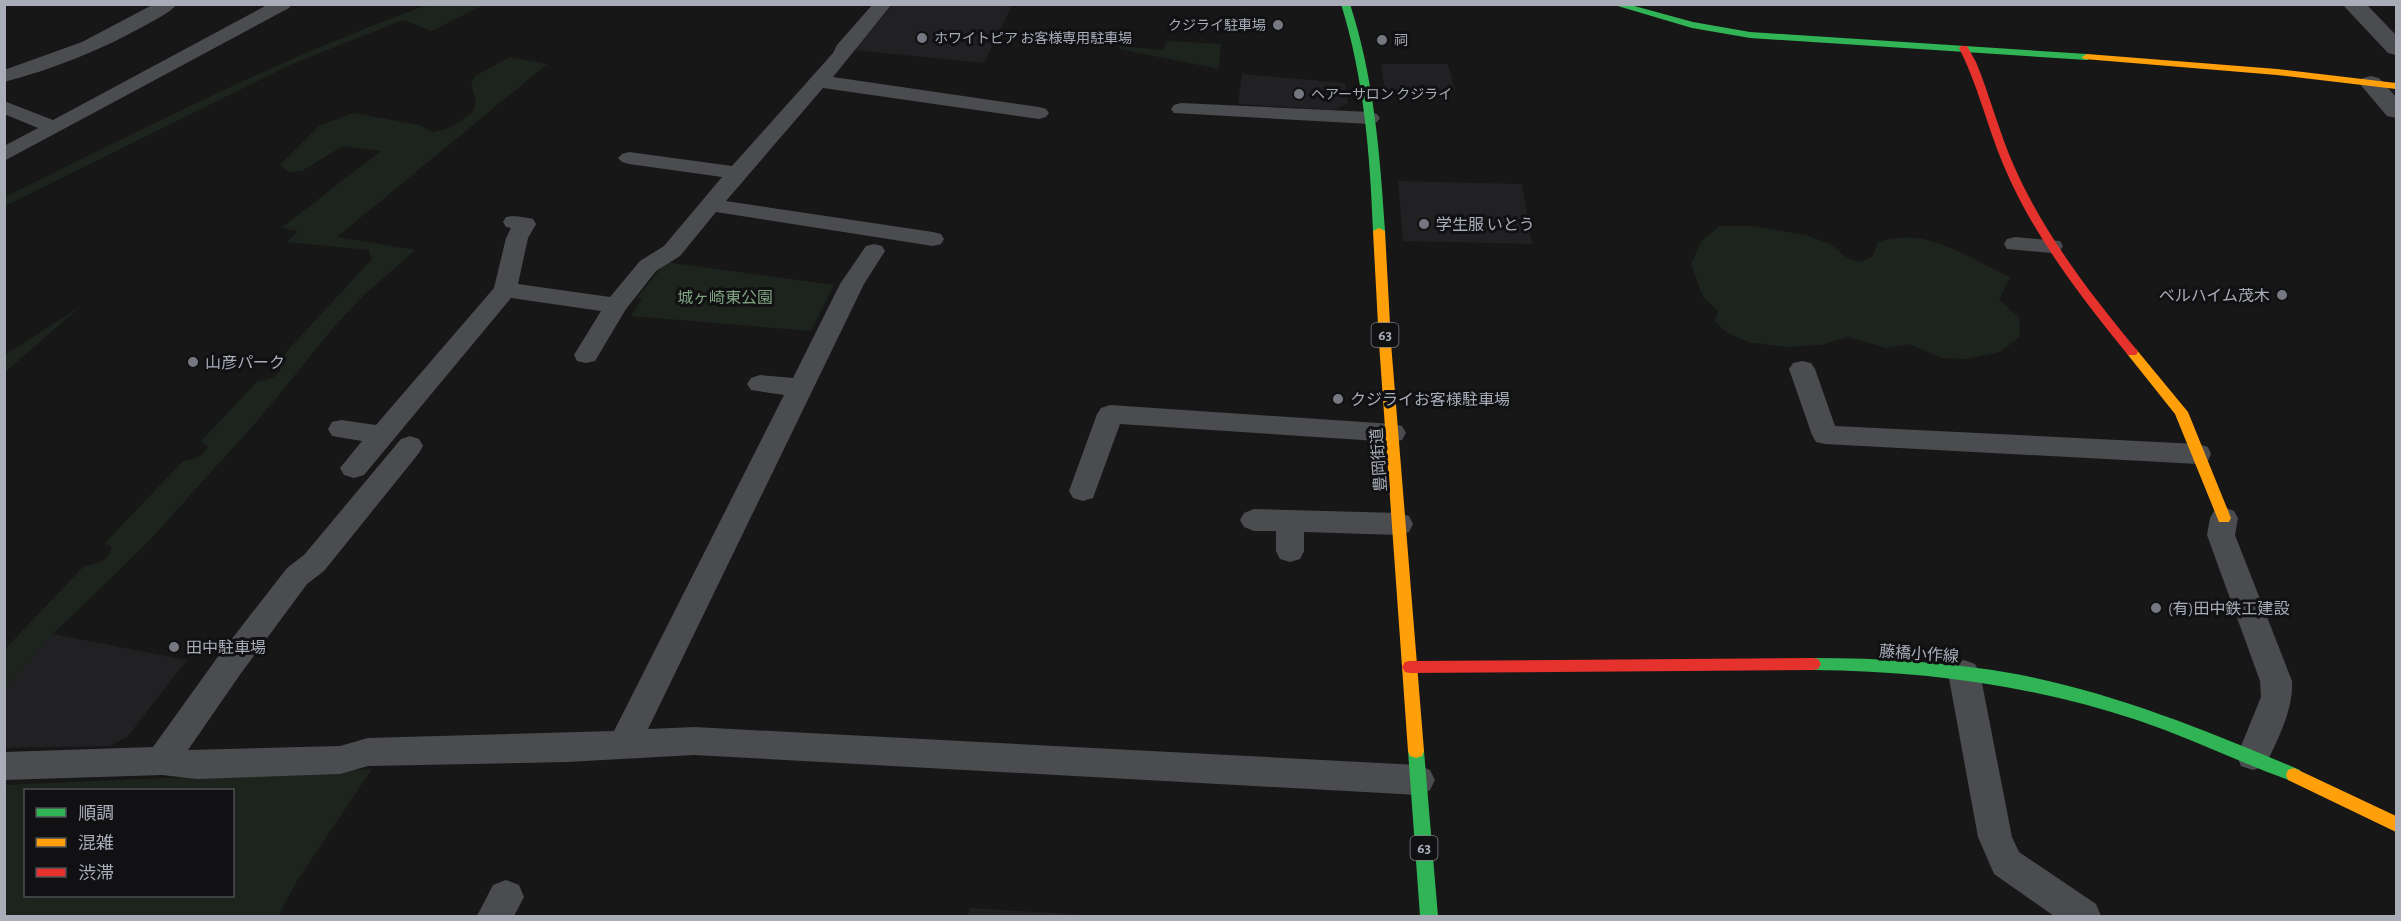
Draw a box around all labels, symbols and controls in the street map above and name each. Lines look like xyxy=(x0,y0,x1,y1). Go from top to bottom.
place label: クジライ駐車場 xyxy=(1168,18,1266,33)
marker: クジライ駐車場 xyxy=(1271,18,1285,32)
marker: ホワイトピア お客様専用駐車場 xyxy=(915,31,929,45)
place label: ホワイトピア お客様専用駐車場 xyxy=(934,31,1132,46)
marker: 祠 xyxy=(1375,33,1389,47)
place label: 祠 xyxy=(1394,34,1408,48)
marker: ヘアーサロン クジライ xyxy=(1292,87,1306,101)
place label: ヘアーサロン クジライ xyxy=(1311,87,1452,102)
place label: 学生服 いとう xyxy=(1436,216,1535,233)
marker: 学生服 いとう xyxy=(1417,217,1431,231)
place label: ベルハイム茂木 xyxy=(2159,288,2270,304)
marker: ベルハイム茂木 xyxy=(2275,288,2289,302)
park label: 城ヶ崎東公園 xyxy=(677,289,773,306)
road number: 63 xyxy=(1372,323,1398,347)
marker: 山彦パーク xyxy=(186,355,200,369)
place label: 山彦パーク xyxy=(205,355,285,371)
place label: クジライお客様駐車場 xyxy=(1350,391,1510,408)
marker: クジライお客様駐車場 xyxy=(1331,392,1345,406)
street label: 豊岡街道 xyxy=(1368,427,1389,492)
place label: (有)田中鉄工建設 xyxy=(2168,600,2290,617)
marker: (有)田中鉄工建設 xyxy=(2149,601,2163,615)
place label: 田中駐車場 xyxy=(186,639,266,656)
marker: 田中駐車場 xyxy=(167,640,181,654)
street label: 藤橋小作線 xyxy=(1878,642,1959,665)
legend xyxy=(24,789,234,897)
text: 順調 xyxy=(78,805,114,823)
text: 混雑 xyxy=(78,833,114,853)
road number: 63 xyxy=(1410,836,1438,860)
text: 渋滞 xyxy=(78,864,114,883)

